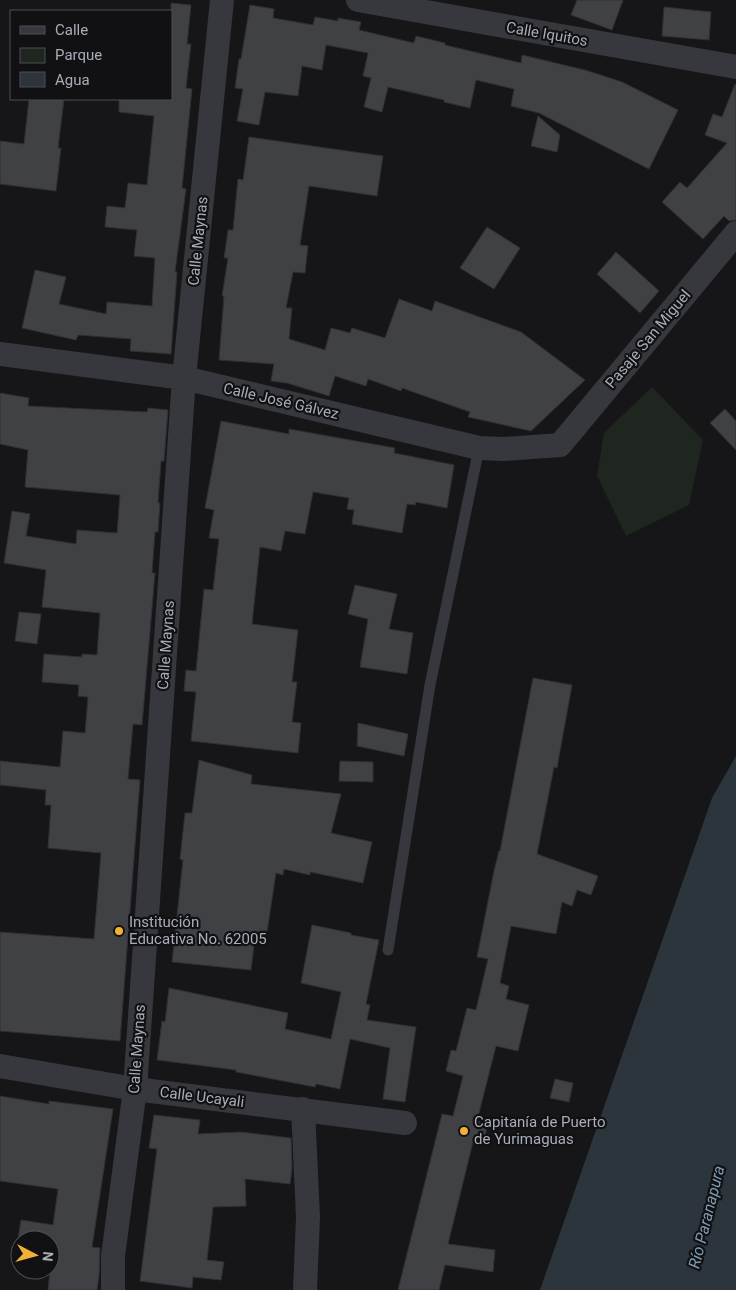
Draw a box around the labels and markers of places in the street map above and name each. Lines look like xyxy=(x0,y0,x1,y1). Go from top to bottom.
place label: Institución Educativa No. 62005 xyxy=(129,913,267,948)
marker: Institución Educativa No. 62005 xyxy=(113,925,125,937)
place label: Capitanía de Puerto de Yurimaguas xyxy=(474,1113,606,1148)
marker: Capitanía de Puerto de Yurimaguas xyxy=(458,1125,470,1137)

